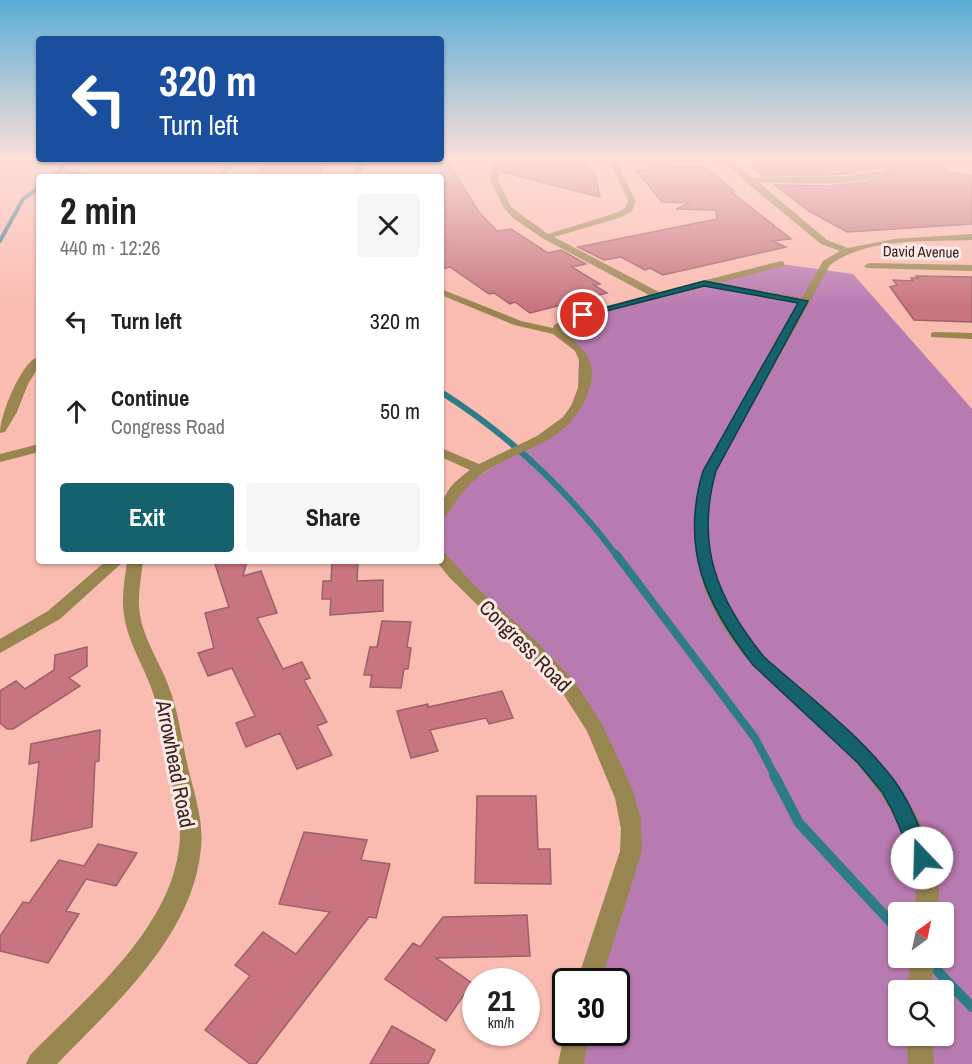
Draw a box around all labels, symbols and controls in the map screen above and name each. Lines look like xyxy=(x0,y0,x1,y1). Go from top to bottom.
text: 320 m xyxy=(159,53,257,109)
icon: left xyxy=(60,60,138,138)
text: Turn left xyxy=(159,107,238,143)
text: 2 min xyxy=(60,187,137,235)
button: close xyxy=(357,194,420,257)
text: 440 m · 12:26 xyxy=(60,234,160,261)
street label: David Avenue xyxy=(883,240,960,263)
pin xyxy=(557,289,608,340)
icon: arrive xyxy=(566,298,599,331)
icon: left xyxy=(60,305,93,338)
text: Turn left xyxy=(111,306,182,336)
text: 320 m xyxy=(370,306,420,336)
text: Continue xyxy=(111,383,189,413)
icon: ahead xyxy=(60,395,93,428)
text: 50 m xyxy=(380,396,420,426)
text: Congress Road xyxy=(111,413,225,440)
button: Exit xyxy=(60,483,234,552)
button: Share xyxy=(246,483,420,552)
street label: Congress Road xyxy=(473,593,578,698)
street label: Arrowhead Road xyxy=(149,697,202,830)
position arrow xyxy=(890,826,954,890)
north arrow xyxy=(888,902,954,968)
map controls xyxy=(888,902,954,1046)
speed limit sign: 30 xyxy=(552,968,630,1046)
text: 21 xyxy=(487,980,515,1020)
button: search xyxy=(888,980,954,1046)
text: km/h xyxy=(488,1012,514,1033)

